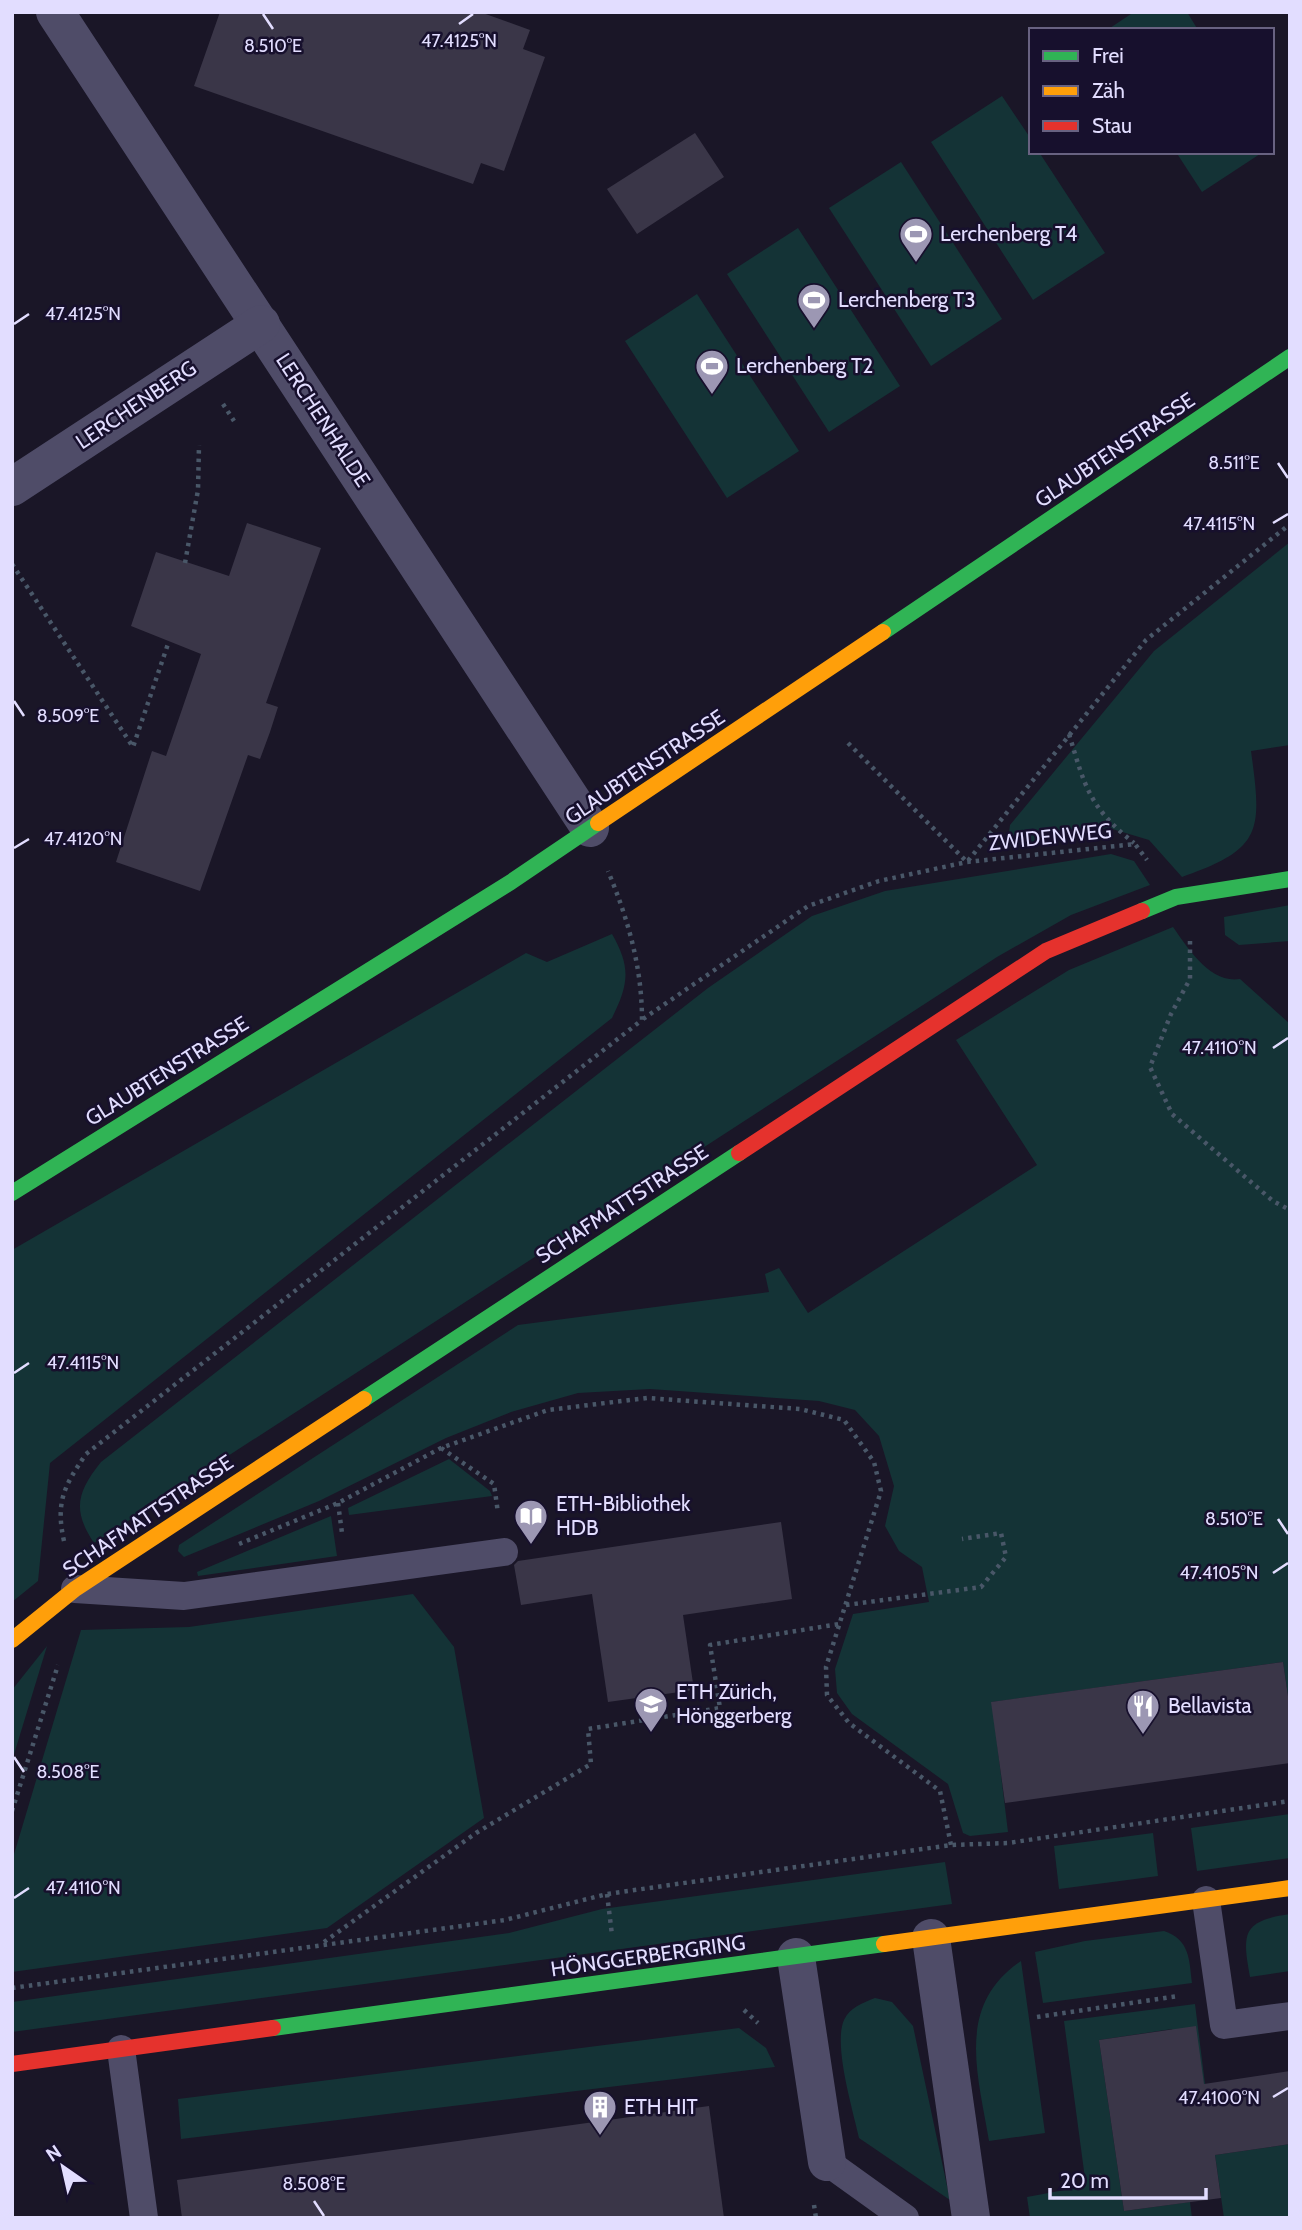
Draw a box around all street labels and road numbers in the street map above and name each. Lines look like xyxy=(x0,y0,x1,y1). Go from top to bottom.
street label: LERCHENHALDE xyxy=(271,348,376,491)
street label: LERCHENBERG xyxy=(71,355,201,454)
street label: GLAUBTENSTRASSE xyxy=(1030,387,1199,512)
street label: GLAUBTENSTRASSE xyxy=(560,704,729,829)
street label: ZWIDENWEG xyxy=(987,818,1113,855)
street label: GLAUBTENSTRASSE xyxy=(81,1010,253,1131)
street label: SCHAFMATTSTRASSE xyxy=(531,1139,712,1269)
street label: SCHAFMATTSTRASSE xyxy=(58,1449,238,1582)
street label: HÖNGGERBERGRING xyxy=(549,1929,747,1982)

